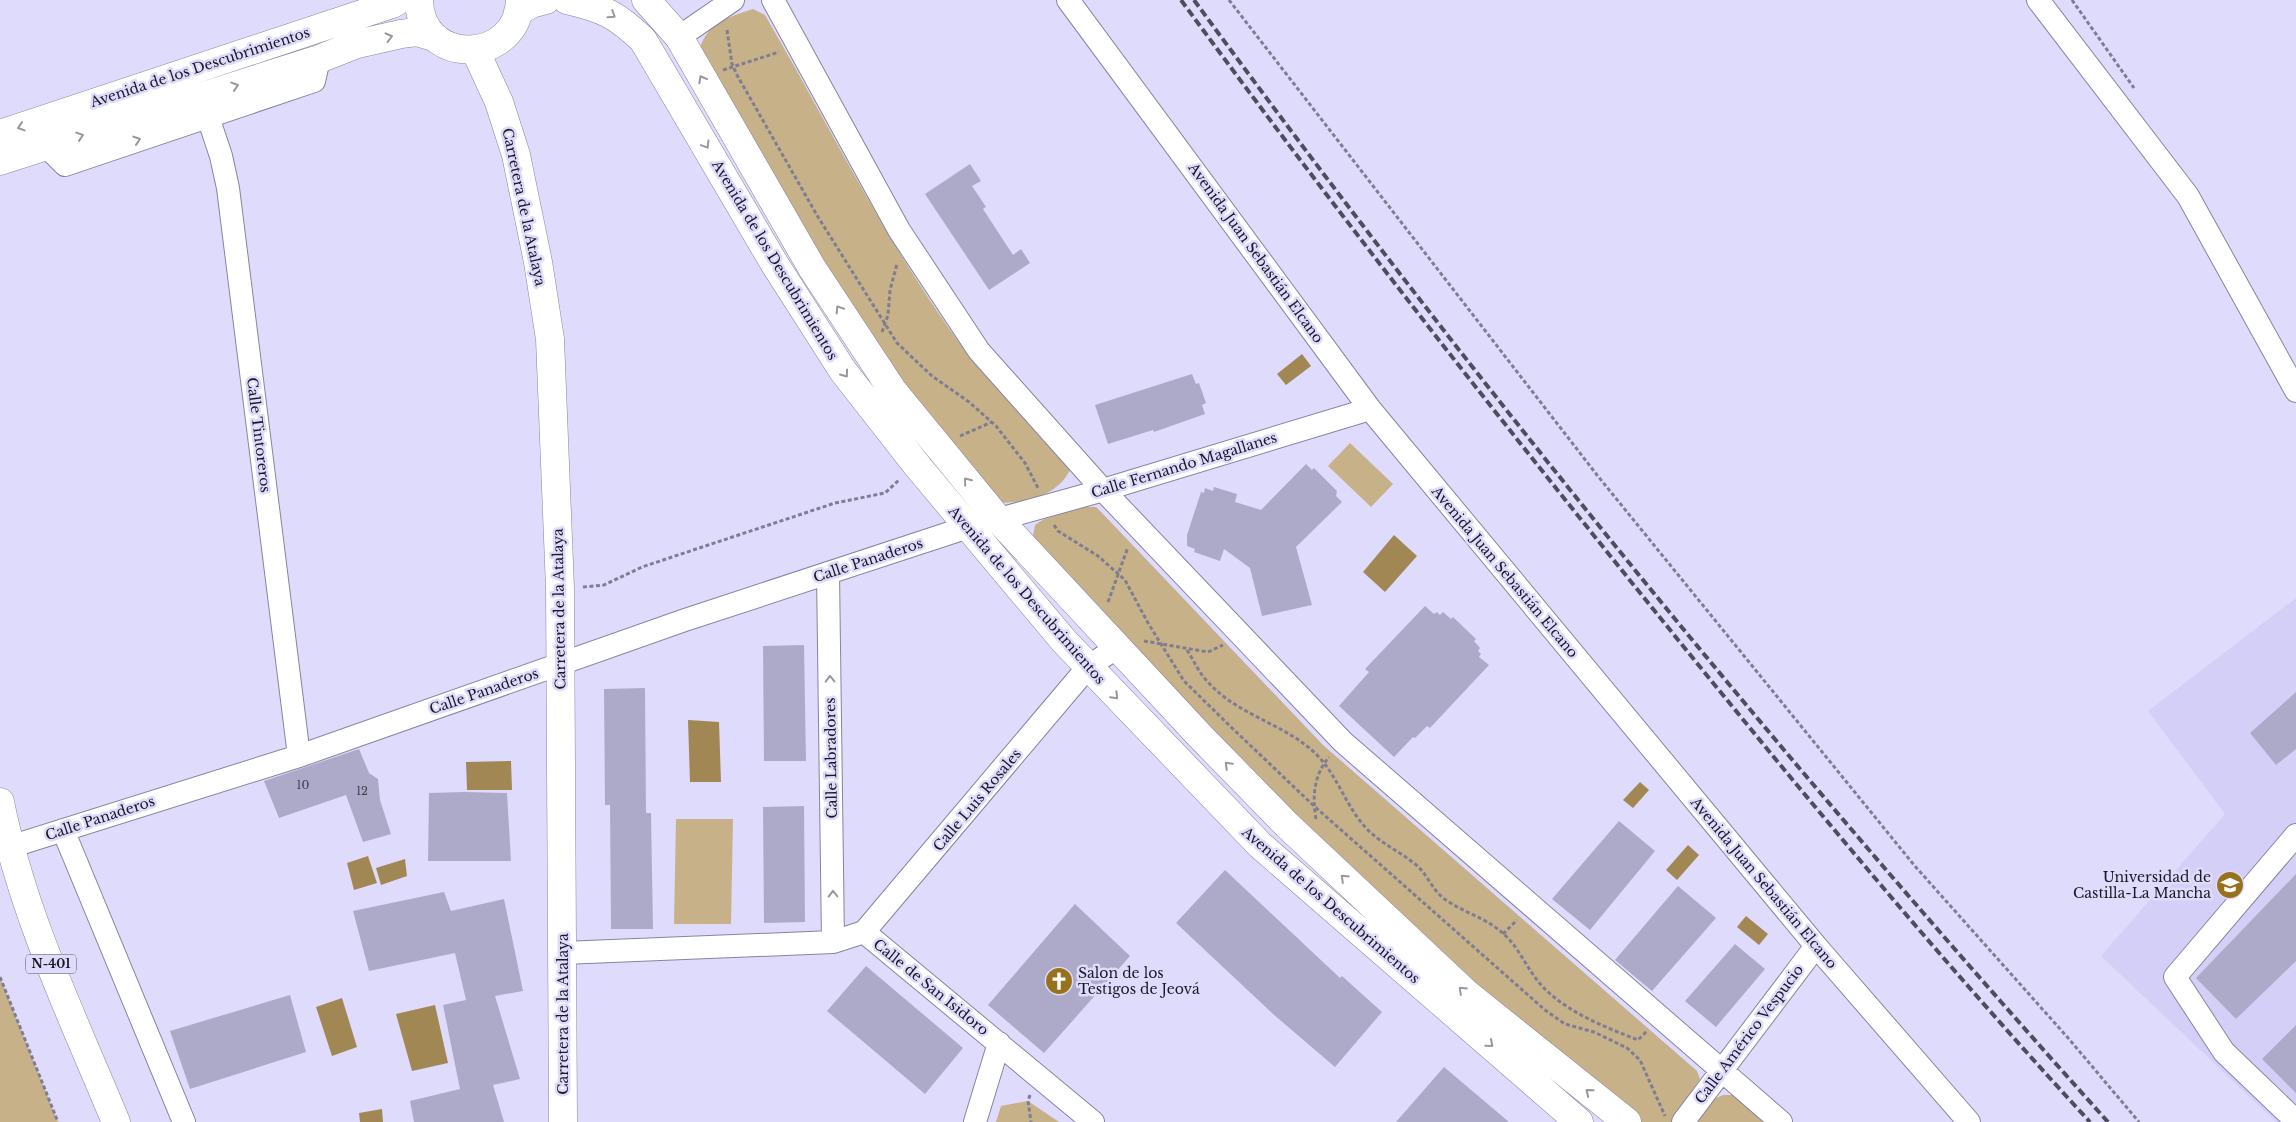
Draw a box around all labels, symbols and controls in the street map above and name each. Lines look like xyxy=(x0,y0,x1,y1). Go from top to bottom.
one-way arrow xyxy=(607,9,616,19)
street label: Avenida de los Descubrimientos xyxy=(87,23,312,111)
one-way arrow xyxy=(385,32,393,42)
one-way arrow xyxy=(698,75,708,84)
one-way arrow xyxy=(230,82,238,92)
one-way arrow xyxy=(17,121,26,131)
street label: Carretera de la Atalaya xyxy=(498,126,550,288)
one-way arrow xyxy=(75,132,84,142)
one-way arrow xyxy=(133,136,141,146)
one-way arrow xyxy=(700,140,710,149)
street label: Avenida de los Descubrimientos xyxy=(708,156,842,363)
street label: Avenida Juan Sebastián Elcano xyxy=(1184,159,1327,347)
one-way arrow xyxy=(835,305,845,314)
one-way arrow xyxy=(840,368,848,377)
street label: Calle Tintoreros xyxy=(243,376,275,494)
street label: Calle Fernando Magallanes xyxy=(1089,428,1279,502)
one-way arrow xyxy=(964,478,973,487)
street label: Avenida Juan Sebastián Elcano xyxy=(1427,482,1582,661)
street label: Avenida de los Descubrimientos xyxy=(944,502,1109,688)
street label: Carretera de la Atalaya xyxy=(549,528,569,690)
street label: Calle Panaderos xyxy=(811,534,925,586)
street label: Calle Panaderos xyxy=(427,664,541,718)
one-way arrow xyxy=(825,675,835,682)
one-way arrow xyxy=(1109,690,1118,699)
street label: Calle Labradores xyxy=(821,697,841,819)
street label: Calle Luis Rosales xyxy=(929,745,1025,855)
one-way arrow xyxy=(1224,761,1233,770)
house number: 10 xyxy=(297,778,310,792)
house number: 12 xyxy=(356,784,368,798)
street label: Calle Panaderos xyxy=(43,792,157,844)
street label: Avenida Juan Sebastián Elcano xyxy=(1686,793,1841,972)
street label: Avenida de los Descubrimientos xyxy=(1238,822,1424,987)
place label: Universidad de Castilla-La Mancha xyxy=(2073,868,2211,902)
school or university icon: Universidad de Castilla-La Mancha xyxy=(2215,870,2245,900)
one-way arrow xyxy=(1340,875,1349,884)
one-way arrow xyxy=(828,889,838,897)
street label: Carretera de la Atalaya xyxy=(554,933,572,1095)
street label: Calle de San Isidoro xyxy=(870,935,992,1039)
road number: N-401 xyxy=(26,954,76,974)
street label: Calle Américo Vespucio xyxy=(1691,961,1807,1107)
place label: Salon de los Testigos de Jeová xyxy=(1078,964,1200,998)
church icon: Salon de los Testigos de Jeová xyxy=(1044,966,1074,996)
one-way arrow xyxy=(1459,987,1468,996)
one-way arrow xyxy=(1484,1039,1493,1048)
one-way arrow xyxy=(1585,1088,1594,1097)

